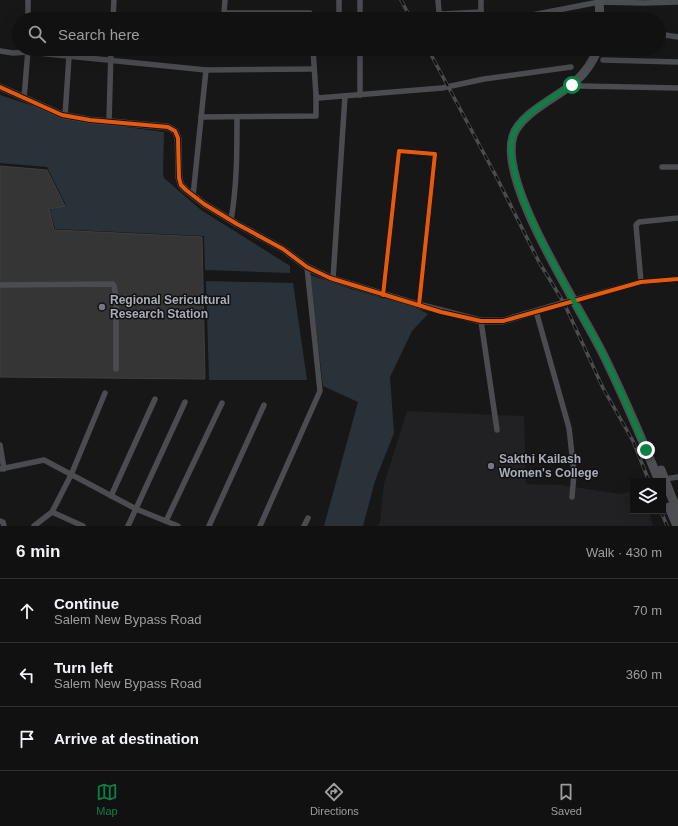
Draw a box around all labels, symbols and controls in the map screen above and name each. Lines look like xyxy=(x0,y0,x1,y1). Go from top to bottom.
search box xyxy=(12,12,666,56)
icon: search xyxy=(26,23,48,45)
text: Search here xyxy=(58,26,140,43)
route start xyxy=(563,76,581,94)
place label: Regional Sericultural Research Station xyxy=(110,293,230,321)
marker: Regional Sericultural Research Station xyxy=(97,302,107,312)
route end xyxy=(637,441,655,459)
place label: Sakthi Kailash Women's College xyxy=(499,452,599,480)
marker: Sakthi Kailash Women's College xyxy=(486,461,496,471)
map controls xyxy=(630,478,666,514)
button: layers xyxy=(630,478,666,514)
text: 6 min xyxy=(16,542,60,561)
text: Walk · 430 m xyxy=(586,545,662,560)
text: Continue xyxy=(54,595,119,612)
icon: ahead xyxy=(16,600,38,622)
text: 70 m xyxy=(633,603,662,618)
text: Salem New Bypass Road xyxy=(54,612,201,627)
text: Turn left xyxy=(54,659,113,676)
icon: left xyxy=(16,664,38,686)
text: 360 m xyxy=(626,667,662,682)
text: Salem New Bypass Road xyxy=(54,676,201,691)
icon: arrive xyxy=(16,728,38,750)
text: Arrive at destination xyxy=(54,730,199,747)
tab: Map xyxy=(96,781,118,817)
tab: Directions xyxy=(310,781,359,817)
tab: Saved xyxy=(551,781,582,817)

